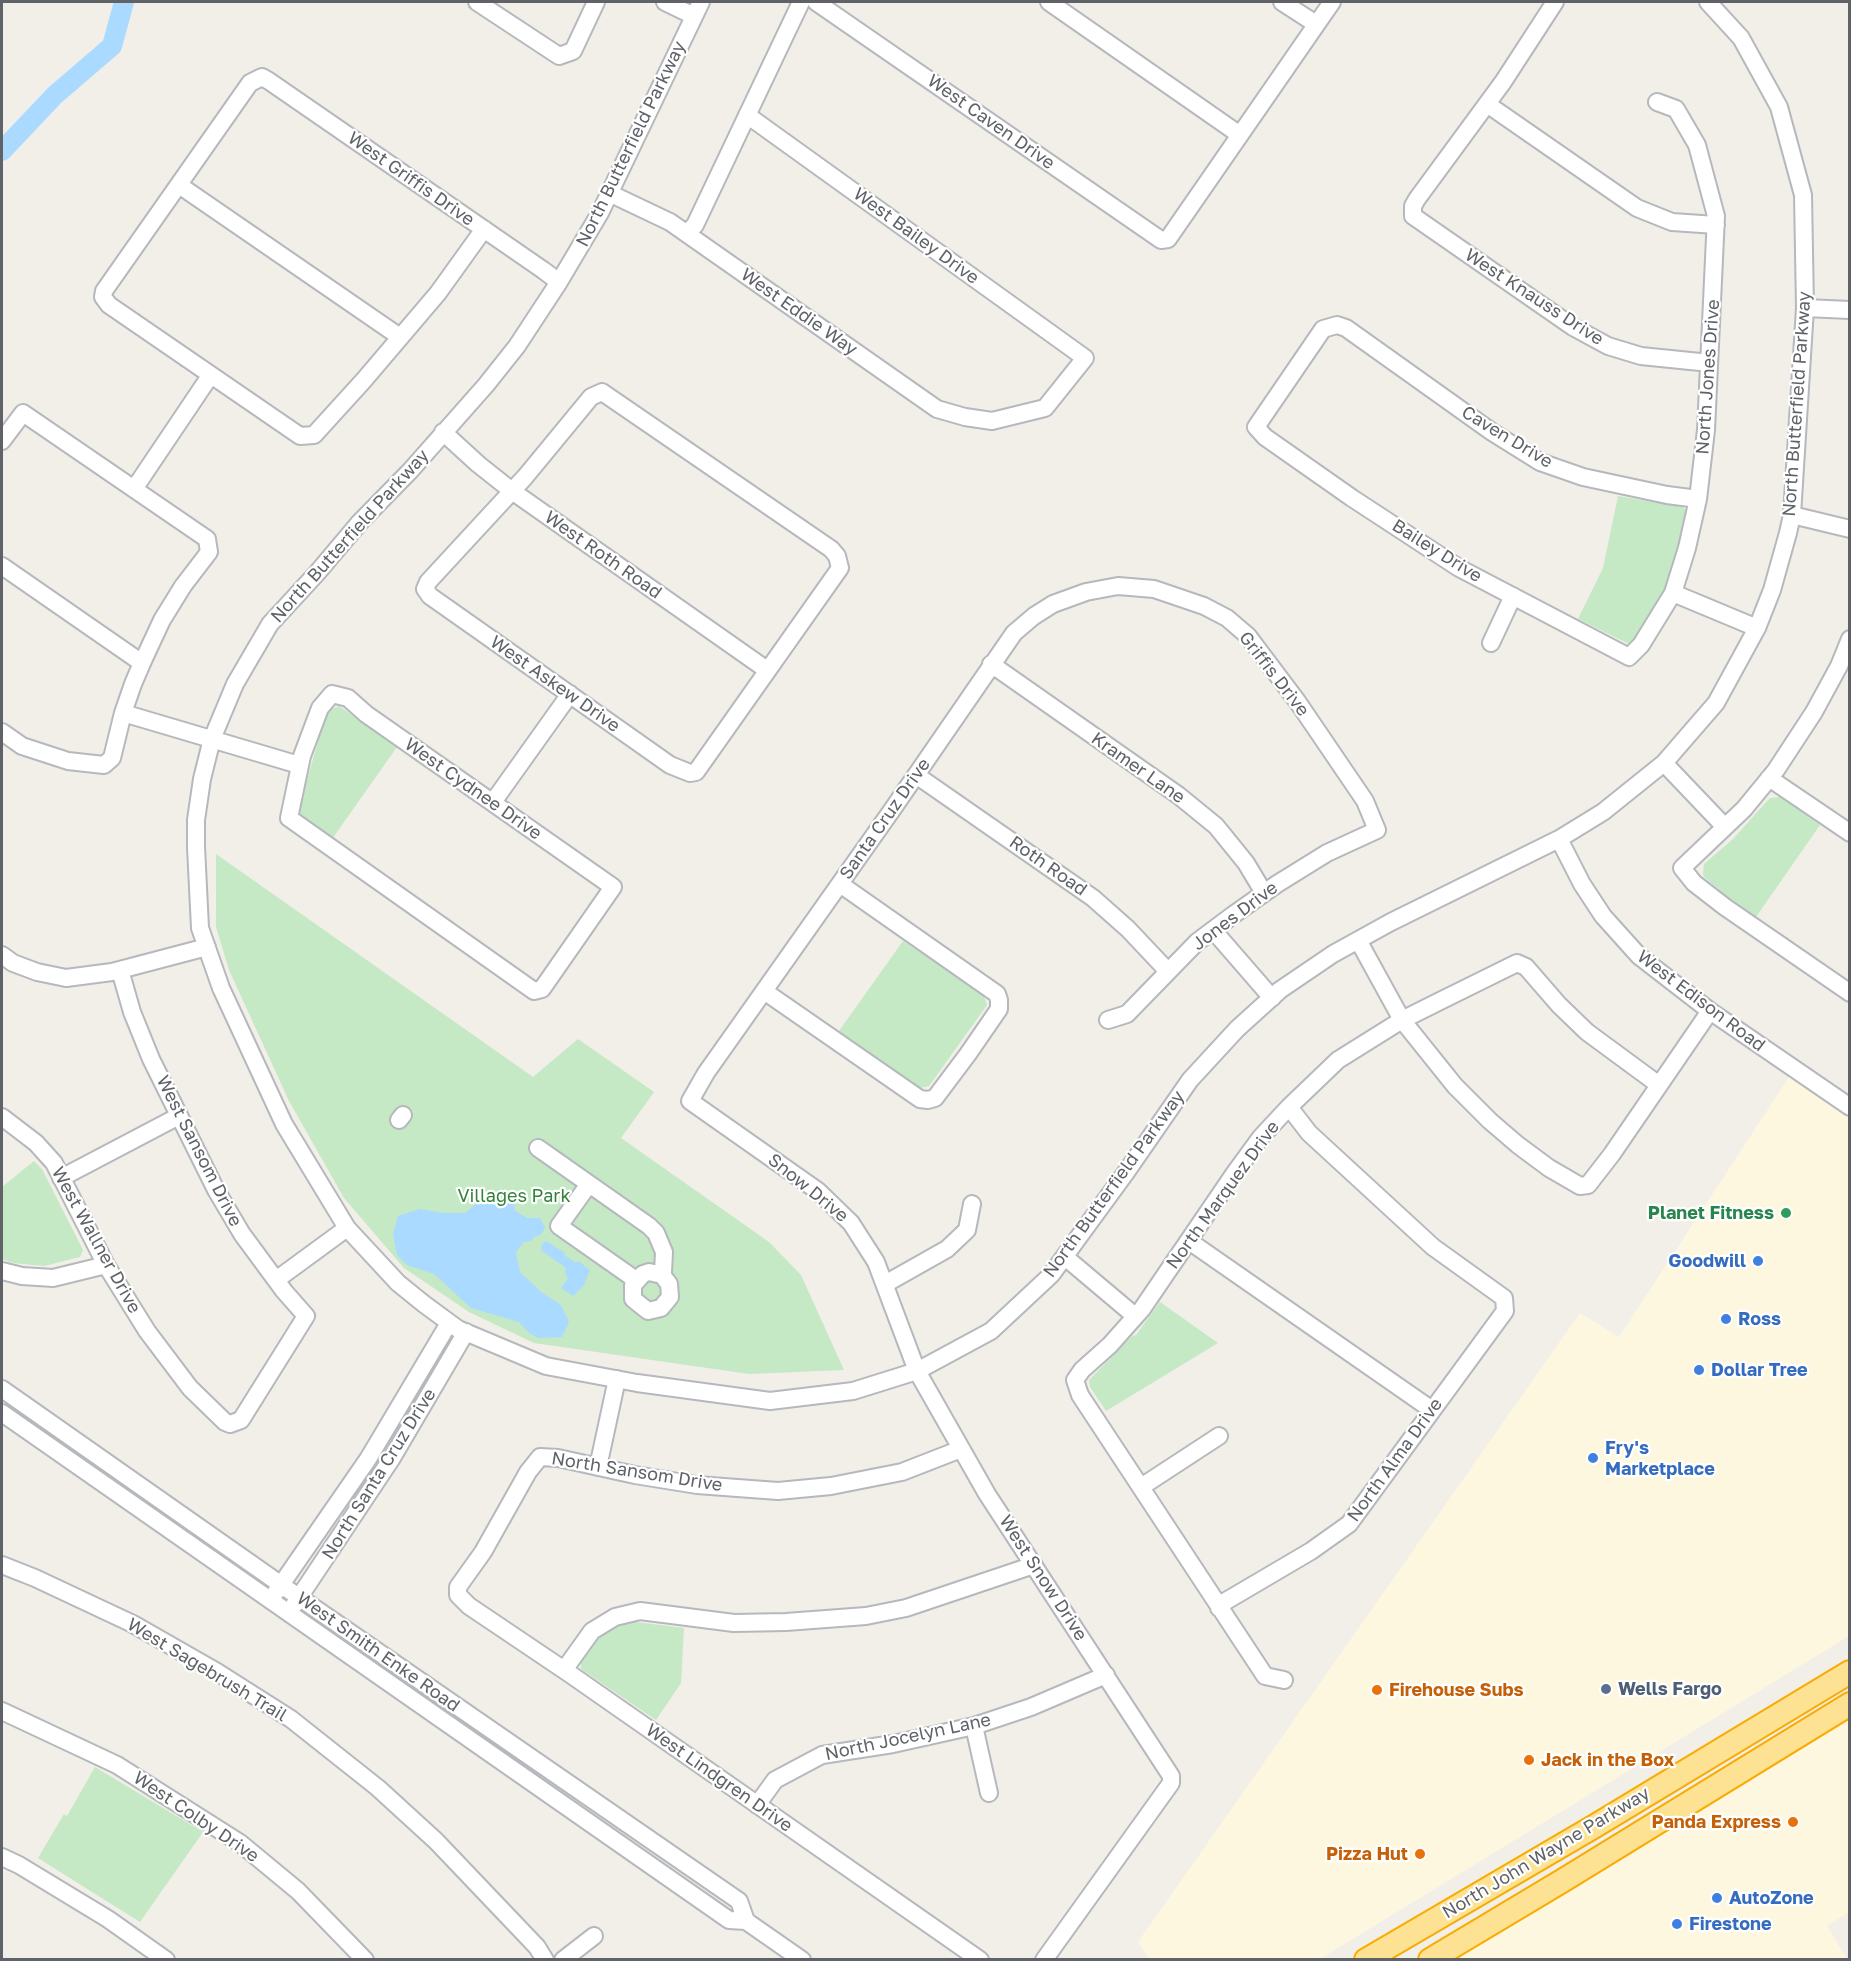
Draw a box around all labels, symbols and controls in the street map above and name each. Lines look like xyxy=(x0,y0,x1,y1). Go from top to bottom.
street label: North Butterfield Parkway xyxy=(572,38,690,250)
street label: West Caven Drive xyxy=(923,70,1059,174)
street label: West Griffis Drive xyxy=(344,127,478,231)
street label: West Bailey Drive xyxy=(849,183,983,289)
street label: West Knauss Drive xyxy=(1461,244,1607,350)
street label: West Eddie Way xyxy=(737,264,861,360)
street label: North Butterfield Parkway xyxy=(1778,291,1816,517)
street label: North Jones Drive xyxy=(1692,299,1724,455)
street label: Caven Drive xyxy=(1458,401,1556,473)
street label: North Butterfield Parkway xyxy=(266,445,434,627)
street label: West Roth Road xyxy=(540,507,666,603)
street label: Bailey Drive xyxy=(1388,515,1486,587)
street label: Griffis Drive xyxy=(1234,627,1314,721)
street label: West Askew Drive xyxy=(486,631,624,737)
street label: Kramer Lane xyxy=(1087,728,1189,808)
street label: West Cydnee Drive xyxy=(400,734,546,844)
street label: Santa Cruz Drive xyxy=(835,754,935,884)
street label: Roth Road xyxy=(1005,831,1091,901)
street label: Jones Drive xyxy=(1188,877,1282,955)
street label: West Edison Road xyxy=(1633,946,1769,1056)
street label: West Sansom Drive xyxy=(152,1072,246,1230)
street label: North Butterfield Parkway xyxy=(1039,1086,1189,1282)
street label: North Marquez Drive xyxy=(1162,1117,1284,1273)
street label: Snow Drive xyxy=(764,1149,852,1227)
street label: West Wallner Drive xyxy=(47,1163,145,1317)
park label: Villages Park xyxy=(457,1185,571,1207)
place label: Planet Fitness xyxy=(1648,1202,1774,1224)
marker: Planet Fitness xyxy=(1779,1206,1793,1220)
place label: Goodwill xyxy=(1668,1250,1746,1272)
marker: Goodwill xyxy=(1751,1254,1765,1268)
place label: Ross xyxy=(1738,1308,1781,1330)
marker: Ross xyxy=(1719,1312,1733,1326)
place label: Dollar Tree xyxy=(1711,1359,1808,1381)
marker: Dollar Tree xyxy=(1692,1363,1706,1377)
street label: North Santa Cruz Drive xyxy=(318,1385,440,1563)
street label: North Alma Drive xyxy=(1343,1394,1447,1526)
place label: Fry's Marketplace xyxy=(1605,1437,1715,1480)
street label: North Sansom Drive xyxy=(550,1448,724,1496)
marker: Fry's Marketplace xyxy=(1586,1451,1600,1465)
street label: West Snow Drive xyxy=(994,1511,1092,1645)
street label: West Smith Enke Road xyxy=(292,1587,464,1717)
street label: West Sagebrush Trail xyxy=(123,1614,291,1726)
place label: Wells Fargo xyxy=(1618,1678,1722,1700)
place label: Firehouse Subs xyxy=(1389,1679,1524,1701)
marker: Wells Fargo xyxy=(1599,1682,1613,1696)
marker: Firehouse Subs xyxy=(1370,1683,1384,1697)
street label: North Jocelyn Lane xyxy=(823,1709,993,1765)
street label: West Lindgren Drive xyxy=(642,1719,796,1837)
place label: Jack in the Box xyxy=(1541,1749,1674,1771)
marker: Jack in the Box xyxy=(1522,1753,1536,1767)
street label: West Colby Drive xyxy=(129,1767,263,1867)
street label: North John Wayne Parkway xyxy=(1439,1783,1653,1923)
place label: Panda Express xyxy=(1652,1811,1781,1833)
marker: Panda Express xyxy=(1786,1815,1800,1829)
place label: Pizza Hut xyxy=(1326,1843,1408,1865)
marker: Pizza Hut xyxy=(1413,1847,1427,1861)
place label: AutoZone xyxy=(1729,1887,1814,1909)
marker: AutoZone xyxy=(1710,1891,1724,1905)
place label: Firestone xyxy=(1689,1913,1772,1935)
marker: Firestone xyxy=(1670,1917,1684,1931)

